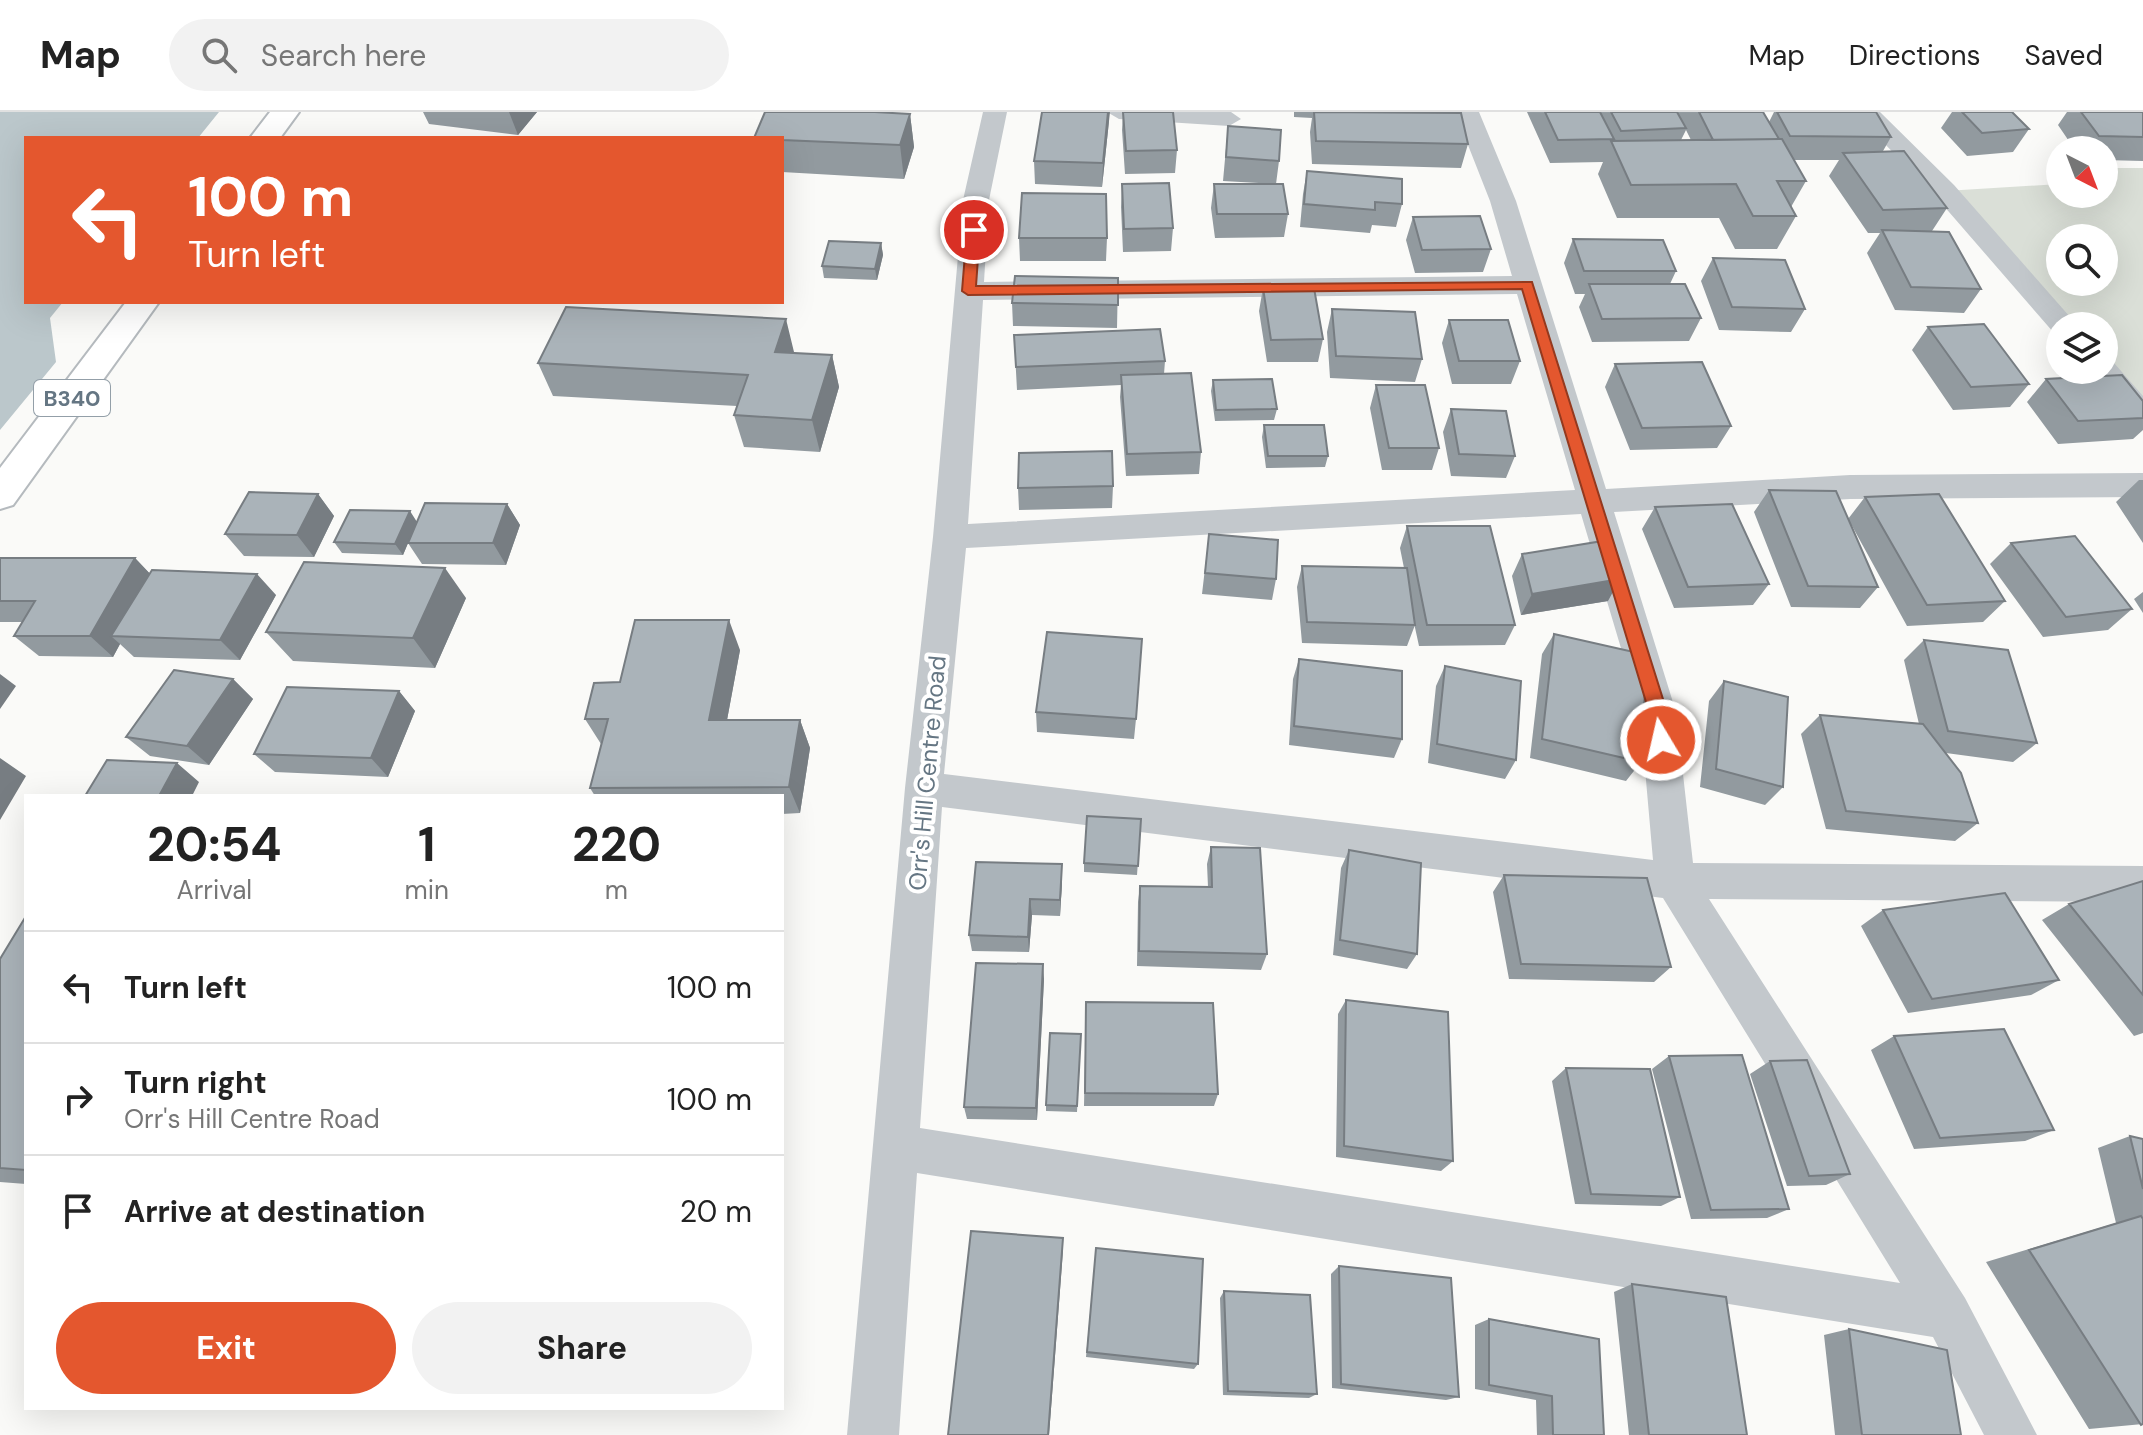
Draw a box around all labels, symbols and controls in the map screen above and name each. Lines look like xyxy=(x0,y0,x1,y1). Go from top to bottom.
search box xyxy=(169,19,729,91)
text: Map xyxy=(40,30,121,80)
icon: search xyxy=(197,33,241,77)
text: Search here xyxy=(261,36,426,75)
text: Map xyxy=(1748,37,1805,74)
text: Directions xyxy=(1849,37,1981,74)
text: Saved xyxy=(2025,37,2103,74)
north arrow xyxy=(2046,136,2118,208)
map controls xyxy=(2046,136,2118,384)
text: 100 m xyxy=(188,160,353,233)
icon: left xyxy=(56,168,160,272)
pin xyxy=(940,196,1008,264)
icon: arrive xyxy=(952,208,996,252)
button: search xyxy=(2046,224,2118,296)
text: Turn left xyxy=(188,231,325,278)
button: layers xyxy=(2046,312,2118,384)
road number: B340 xyxy=(34,380,110,416)
street label: Orr's Hill Centre Road xyxy=(901,654,953,892)
position arrow xyxy=(1619,698,1703,782)
text: 20:54 xyxy=(147,813,282,876)
text: 1 xyxy=(418,813,435,876)
text: 220 xyxy=(572,813,661,876)
text: Arrival xyxy=(176,873,252,907)
text: min xyxy=(405,873,449,907)
text: m xyxy=(605,873,628,907)
icon: left xyxy=(56,965,100,1009)
text: Turn left xyxy=(124,968,247,1007)
text: 100 m xyxy=(667,968,752,1007)
text: Turn right xyxy=(124,1063,267,1102)
icon: right xyxy=(56,1077,100,1121)
text: 100 m xyxy=(667,1080,752,1119)
text: Orr's Hill Centre Road xyxy=(124,1102,380,1136)
icon: arrive xyxy=(56,1189,100,1233)
text: Arrive at destination xyxy=(124,1192,425,1231)
text: 20 m xyxy=(680,1192,752,1231)
button: Exit xyxy=(56,1302,396,1394)
button: Share xyxy=(412,1302,752,1394)

